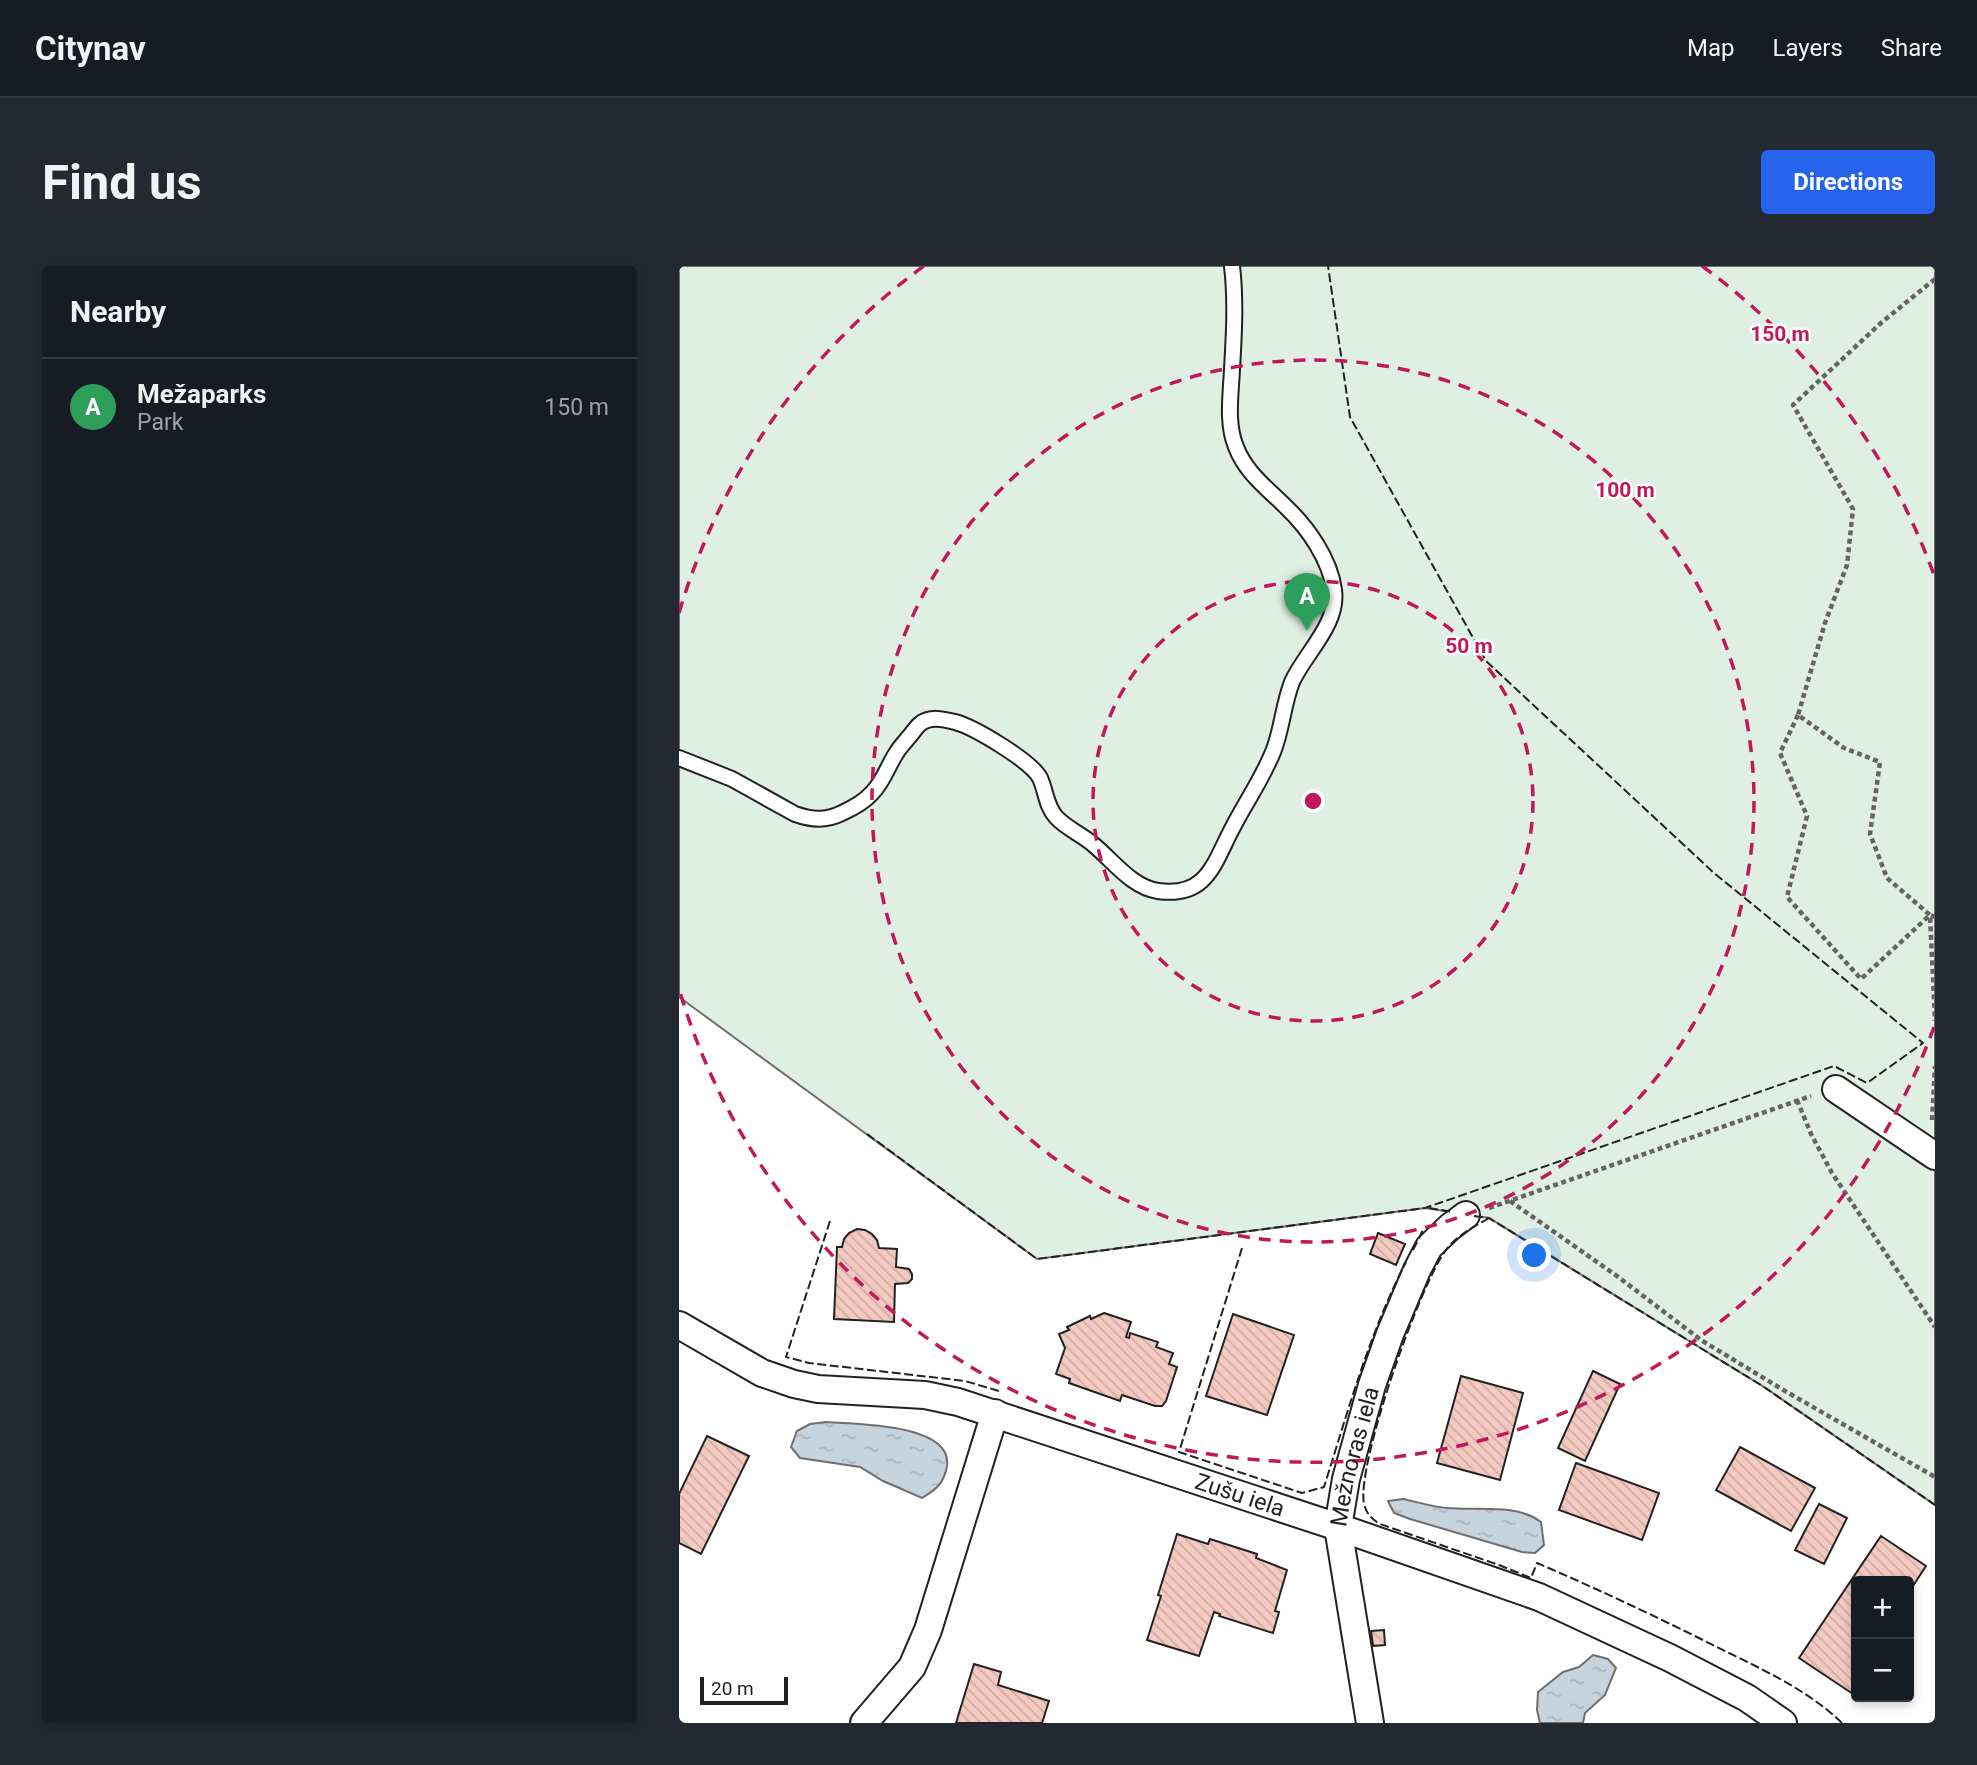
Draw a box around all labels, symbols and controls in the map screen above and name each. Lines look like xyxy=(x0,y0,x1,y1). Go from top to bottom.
text: Citynav xyxy=(35,29,146,68)
text: Map xyxy=(1687,34,1735,62)
text: Layers xyxy=(1773,34,1843,62)
text: Share xyxy=(1881,34,1942,62)
button: Directions xyxy=(1761,150,1935,214)
text: Find us xyxy=(42,154,202,211)
text: Nearby xyxy=(70,294,166,329)
text: 150 m xyxy=(1750,322,1810,346)
text: Mežaparks xyxy=(137,379,266,409)
text: A xyxy=(85,394,101,421)
text: 150 m xyxy=(544,394,609,421)
text: Park xyxy=(137,409,183,436)
text: 100 m xyxy=(1595,478,1655,502)
pin: A xyxy=(1284,573,1330,631)
text: 50 m xyxy=(1445,634,1493,658)
centre of rings xyxy=(1301,789,1325,813)
your location xyxy=(1517,1238,1551,1272)
street label: Mežnoras iela xyxy=(1325,1384,1385,1528)
street label: Zušu iela xyxy=(1192,1468,1288,1523)
map controls xyxy=(1851,1576,1914,1702)
button: + xyxy=(1851,1576,1914,1639)
button: − xyxy=(1851,1639,1914,1702)
scale bar xyxy=(700,1674,787,1706)
text: 20 m xyxy=(711,1677,754,1700)

